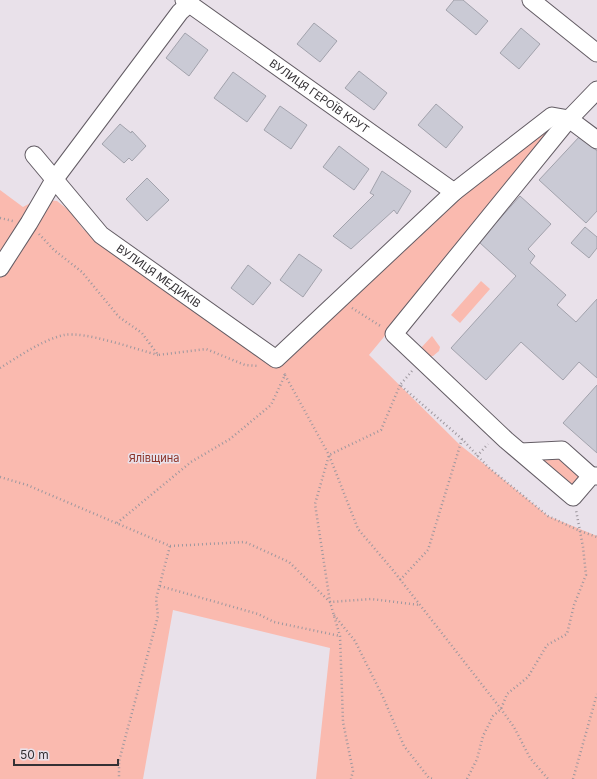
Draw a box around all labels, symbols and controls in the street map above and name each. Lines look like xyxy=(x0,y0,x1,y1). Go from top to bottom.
street label: ВУЛИЦЯ ГЕРОЇВ КРУТ xyxy=(267,56,372,136)
street label: ВУЛИЦЯ МЕДИКІВ xyxy=(114,241,204,311)
park label: Ялівщина xyxy=(129,451,179,465)
scale bar xyxy=(14,741,118,767)
text: 50 m xyxy=(20,747,49,762)

